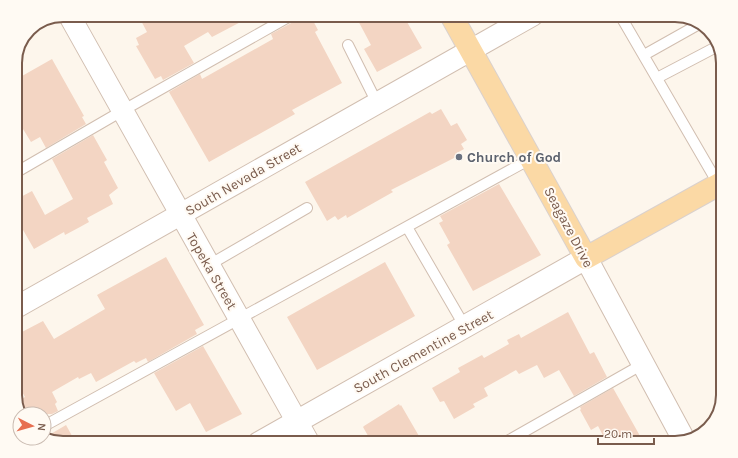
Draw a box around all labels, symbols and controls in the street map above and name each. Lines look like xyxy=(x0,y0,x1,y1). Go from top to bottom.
street label: South Nevada Street xyxy=(182,139,304,220)
place label: Church of God xyxy=(467,149,561,166)
marker: Church of God xyxy=(454,152,464,162)
street label: Seagaze Drive xyxy=(540,184,597,270)
street label: Topeka Street xyxy=(183,230,240,313)
street label: South Clementine Street xyxy=(351,306,496,397)
north arrow xyxy=(12,406,52,446)
scale bar xyxy=(598,420,654,446)
text: N xyxy=(35,422,48,432)
text: 20 m xyxy=(604,427,632,441)

